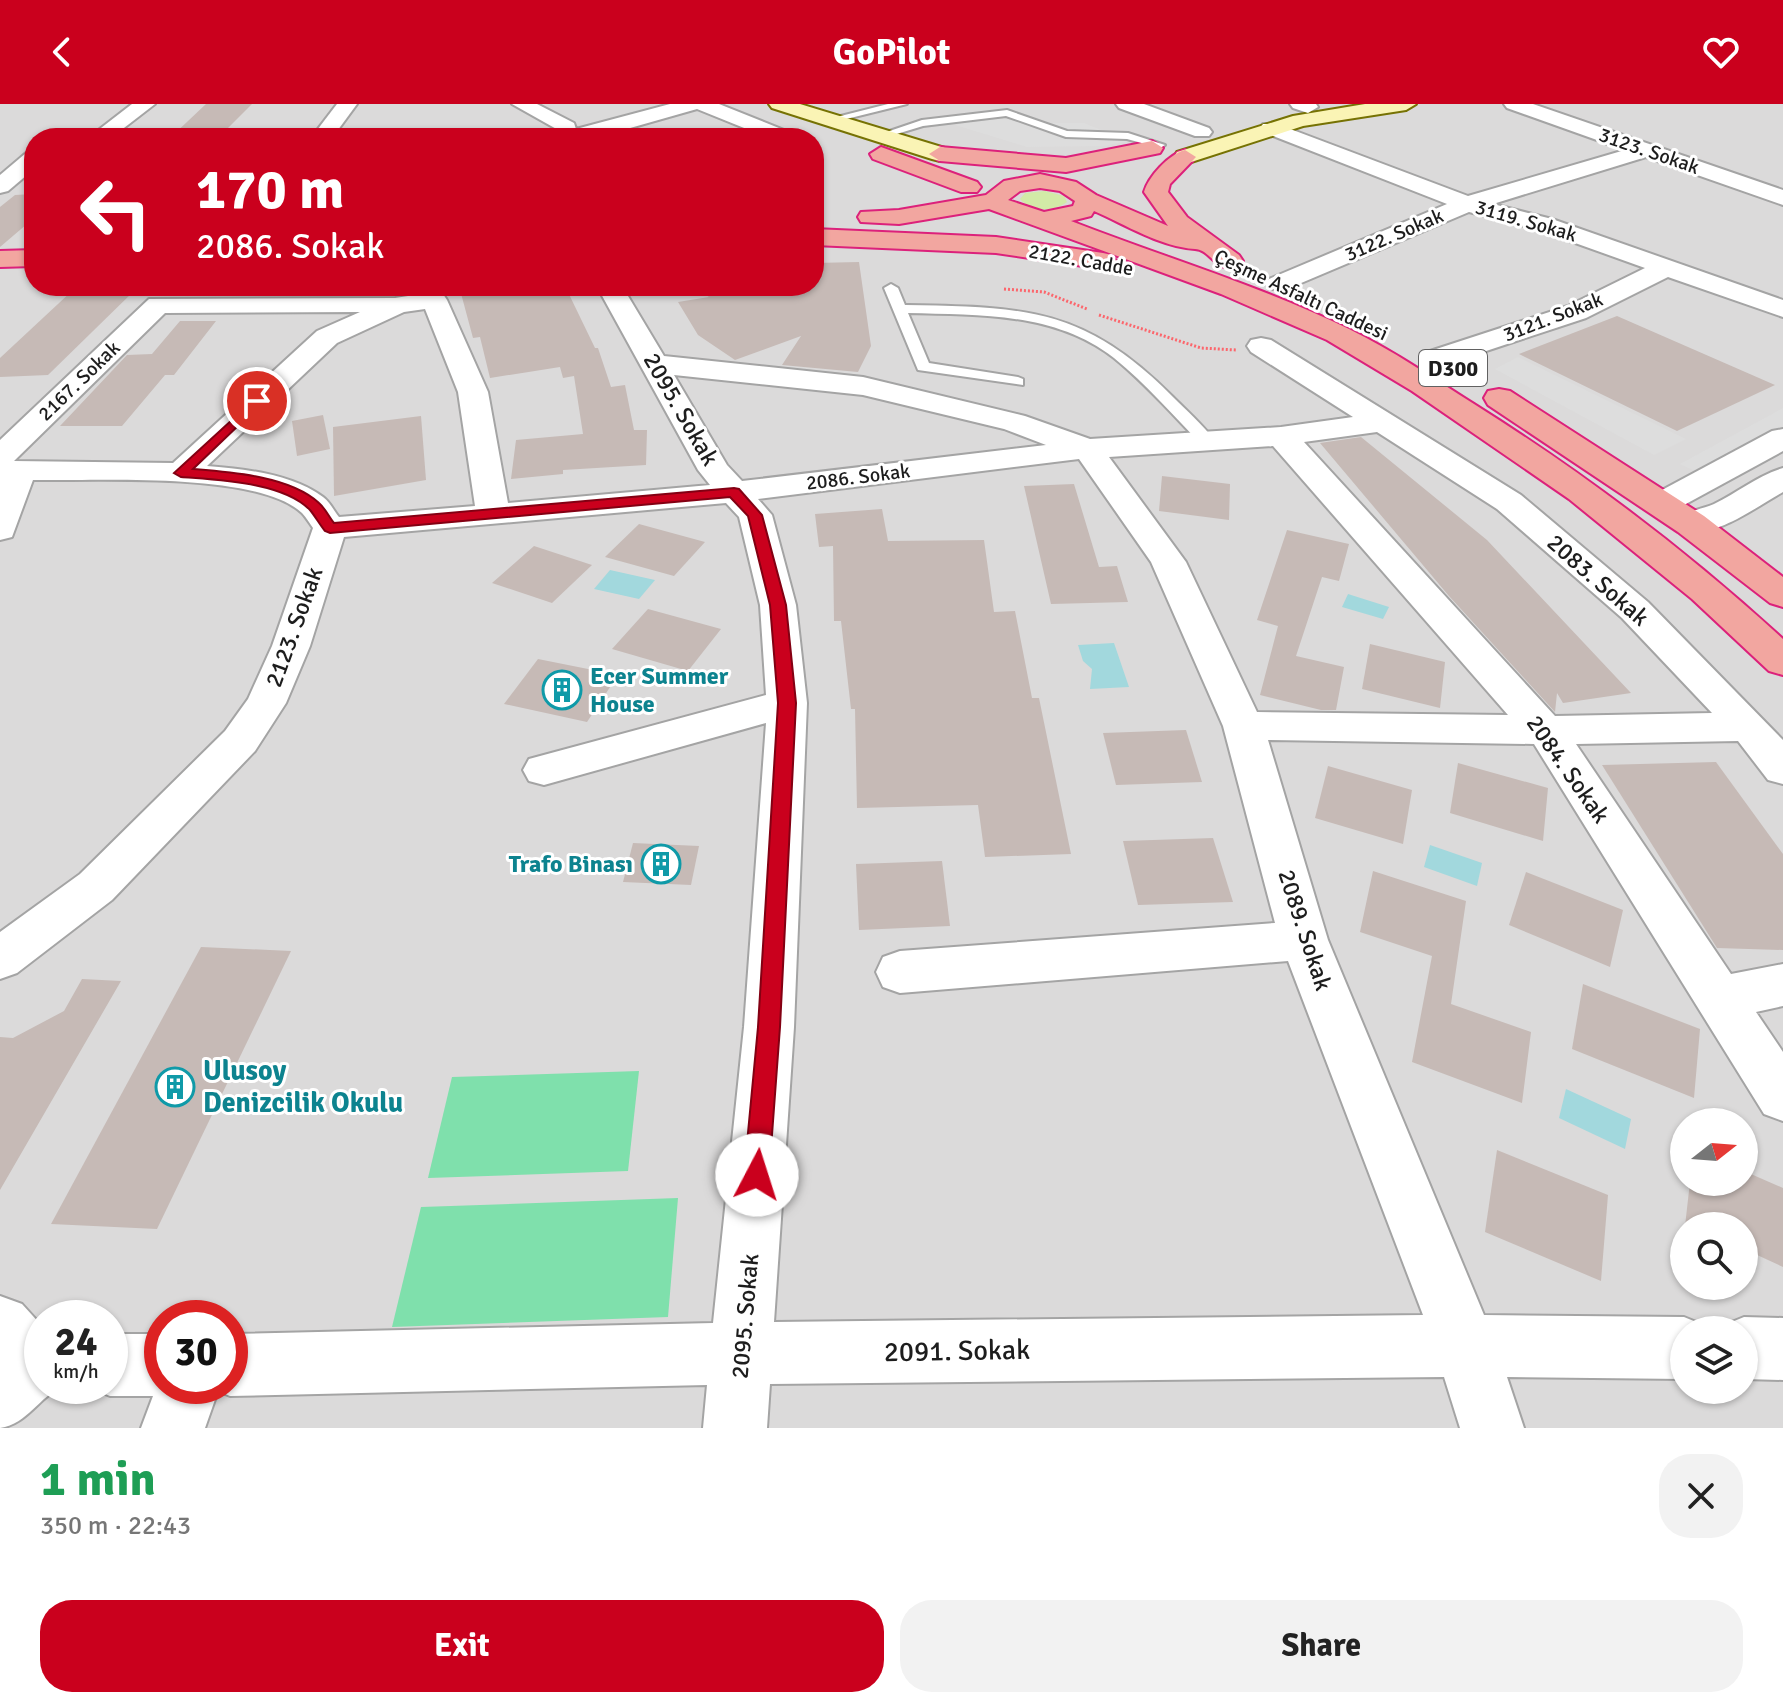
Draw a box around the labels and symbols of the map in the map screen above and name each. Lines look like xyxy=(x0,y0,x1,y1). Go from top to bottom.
street label: 3123. Sokak xyxy=(1595,122,1703,180)
street label: 3119. Sokak xyxy=(1472,195,1580,247)
street label: 3122. Sokak xyxy=(1341,203,1447,267)
street label: 2122. Cadde xyxy=(1027,238,1135,282)
street label: Çeşme Asfaltı Caddesi xyxy=(1210,244,1392,346)
street label: 3121. Sokak xyxy=(1500,287,1606,347)
street label: 2167. Sokak xyxy=(33,336,125,426)
street label: 2095. Sokak xyxy=(637,347,725,471)
road number: D300 xyxy=(1419,350,1487,386)
pin xyxy=(223,367,291,435)
street label: 2086. Sokak xyxy=(805,458,911,496)
street label: 2083. Sokak xyxy=(1541,528,1655,632)
street label: 2123. Sokak xyxy=(258,563,330,691)
place label: Ecer Summer House xyxy=(590,661,729,719)
building icon: Ecer Summer House xyxy=(541,669,583,711)
street label: 2084. Sokak xyxy=(1520,709,1616,829)
building icon: Trafo Binası xyxy=(640,843,682,885)
place label: Trafo Binası xyxy=(509,849,633,879)
street label: 2089. Sokak xyxy=(1271,866,1339,994)
place label: Ulusoy Denizcilik Okulu xyxy=(203,1054,403,1120)
building icon: Ulusoy Denizcilik Okulu xyxy=(154,1066,196,1108)
north arrow xyxy=(1670,1108,1758,1196)
position arrow xyxy=(715,1133,799,1217)
street label: 2095. Sokak xyxy=(725,1252,765,1380)
speed limit sign: 30 xyxy=(144,1300,248,1404)
street label: 2091. Sokak xyxy=(884,1333,1030,1369)

